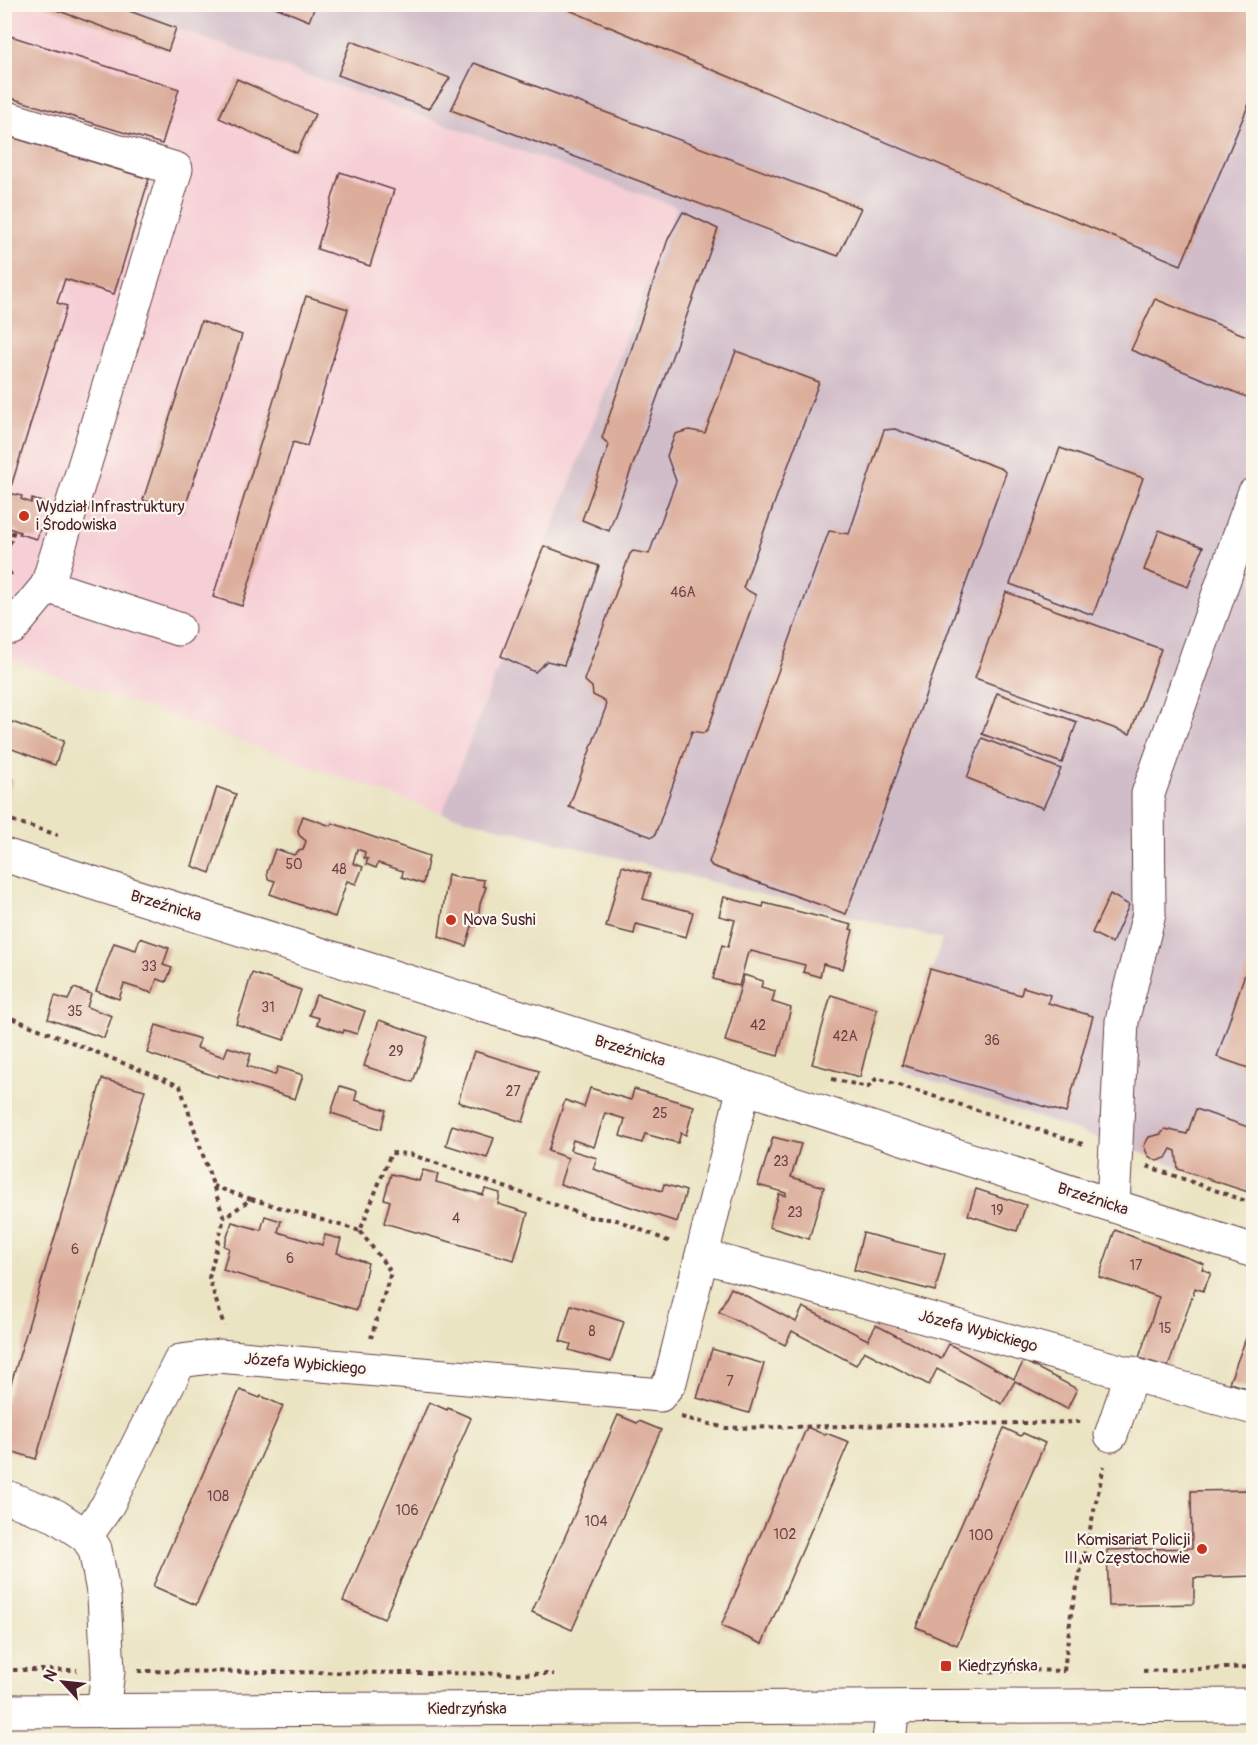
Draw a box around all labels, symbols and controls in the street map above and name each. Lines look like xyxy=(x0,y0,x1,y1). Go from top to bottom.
place label: Wydział Infrastruktury i Środowiska xyxy=(36,497,185,535)
marker: Wydział Infrastruktury i Środowiska xyxy=(17,509,31,523)
house number: 46A xyxy=(670,584,696,601)
house number: 50 xyxy=(285,856,303,873)
house number: 48 xyxy=(331,861,347,878)
street label: Brzeźnicka xyxy=(128,886,204,926)
place label: Nova Sushi xyxy=(463,910,536,930)
marker: Nova Sushi xyxy=(444,913,458,927)
house number: 33 xyxy=(141,958,157,975)
house number: 31 xyxy=(261,999,275,1016)
house number: 35 xyxy=(67,1003,83,1020)
house number: 42 xyxy=(750,1017,766,1034)
house number: 42A xyxy=(832,1028,858,1045)
street label: Brzeźnicka xyxy=(592,1031,668,1071)
house number: 36 xyxy=(984,1032,1000,1049)
house number: 29 xyxy=(388,1043,404,1060)
house number: 27 xyxy=(505,1083,521,1100)
house number: 25 xyxy=(652,1105,668,1122)
house number: 23 xyxy=(773,1153,789,1170)
street label: Brzeźnicka xyxy=(1055,1178,1131,1220)
house number: 19 xyxy=(991,1202,1003,1219)
house number: 23 xyxy=(787,1204,803,1221)
house number: 4 xyxy=(452,1210,460,1227)
house number: 6 xyxy=(71,1241,79,1258)
house number: 6 xyxy=(286,1250,294,1267)
house number: 17 xyxy=(1130,1257,1143,1274)
street label: Józefa Wybickiego xyxy=(916,1305,1040,1357)
house number: 15 xyxy=(1158,1320,1172,1337)
house number: 8 xyxy=(588,1323,596,1340)
street label: Józefa Wybickiego xyxy=(243,1349,367,1379)
house number: 7 xyxy=(726,1373,734,1390)
house number: 108 xyxy=(207,1488,229,1505)
house number: 106 xyxy=(395,1502,419,1519)
house number: 104 xyxy=(584,1513,608,1530)
house number: 102 xyxy=(774,1526,797,1543)
house number: 100 xyxy=(969,1527,993,1544)
place label: Komisariat Policji III w Częstochowie xyxy=(1064,1530,1190,1568)
marker: Komisariat Policji III w Częstochowie xyxy=(1195,1542,1209,1556)
north arrow xyxy=(33,1652,93,1712)
place label: Kiedrzyńska xyxy=(958,1656,1038,1676)
marker: Kiedrzyńska xyxy=(939,1659,953,1673)
text: N xyxy=(39,1666,62,1685)
street label: Kiedrzyńska xyxy=(427,1699,507,1719)

